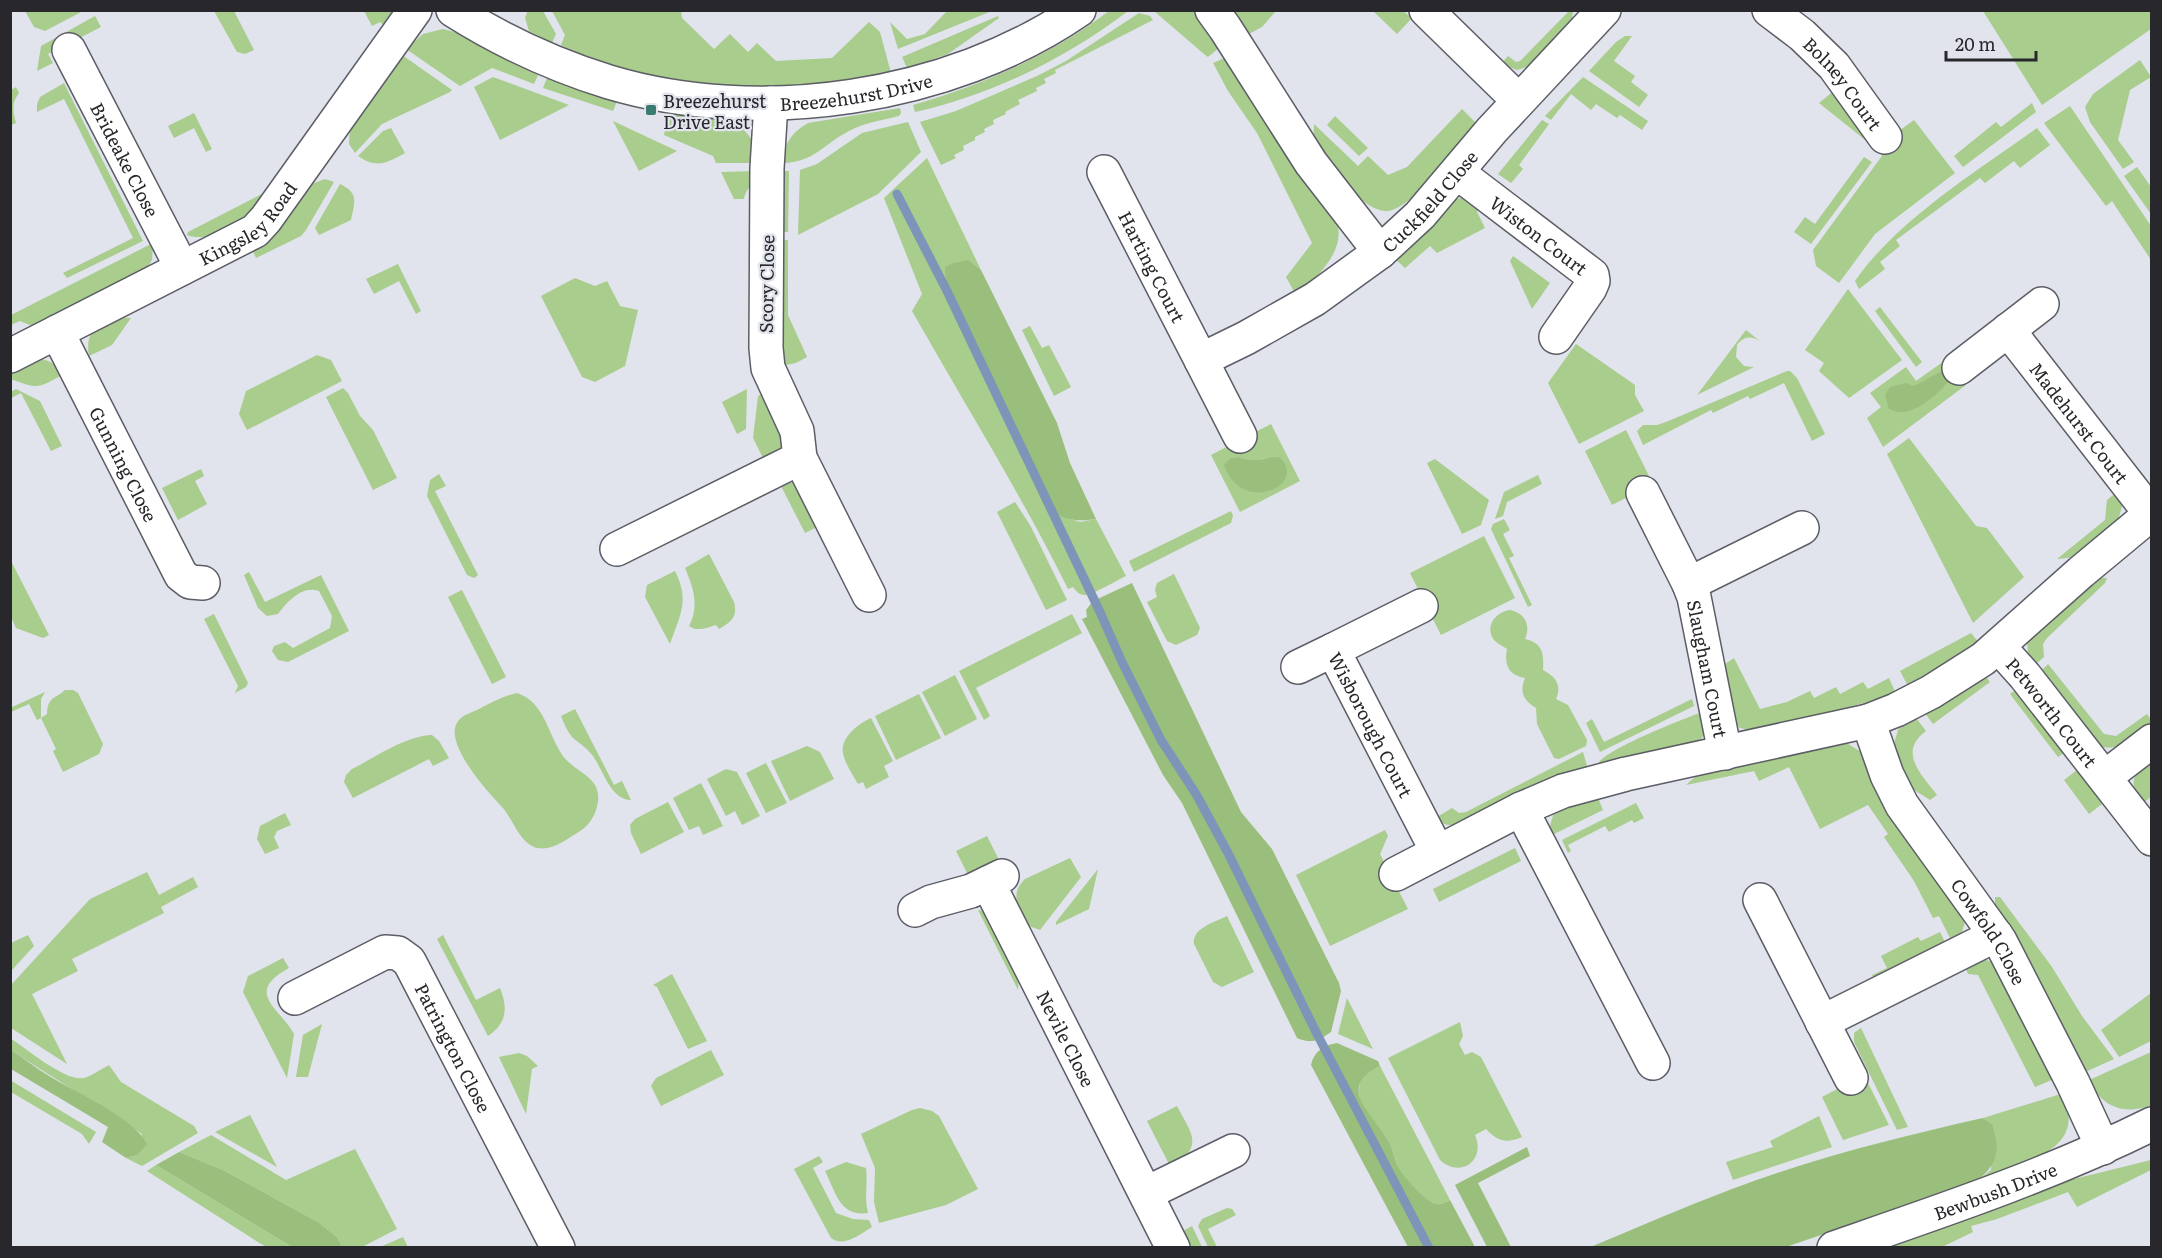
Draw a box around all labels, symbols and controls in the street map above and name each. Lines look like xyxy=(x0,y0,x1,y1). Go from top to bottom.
scale bar xyxy=(1946,24,2036,62)
street label: Bolney Court xyxy=(1798,30,1890,136)
text: 20 m xyxy=(1955,30,1996,57)
street label: Breezehurst Drive xyxy=(779,66,935,116)
place label: Breezehurst Drive East xyxy=(663,87,767,135)
street label: Brideake Close xyxy=(85,97,167,221)
marker: Breezehurst Drive East xyxy=(644,103,658,117)
street label: Cuckfield Close xyxy=(1375,144,1483,258)
street label: Kingsley Road xyxy=(194,176,302,271)
street label: Wiston Court xyxy=(1485,189,1594,281)
street label: Harting Court xyxy=(1113,206,1193,327)
street label: Scory Close xyxy=(752,235,780,333)
street label: Madehurst Court xyxy=(2024,356,2136,490)
street label: Gunning Close xyxy=(84,401,165,526)
street label: Slaugham Court xyxy=(1681,597,1735,741)
street label: Wisborough Court xyxy=(1323,647,1421,802)
street label: Petworth Court xyxy=(2000,651,2105,773)
street label: Cowfold Close xyxy=(1945,872,2034,989)
street label: Patrington Close xyxy=(409,978,499,1117)
street label: Nevile Close xyxy=(1031,985,1102,1091)
street label: Bewbush Drive xyxy=(1930,1155,2061,1226)

